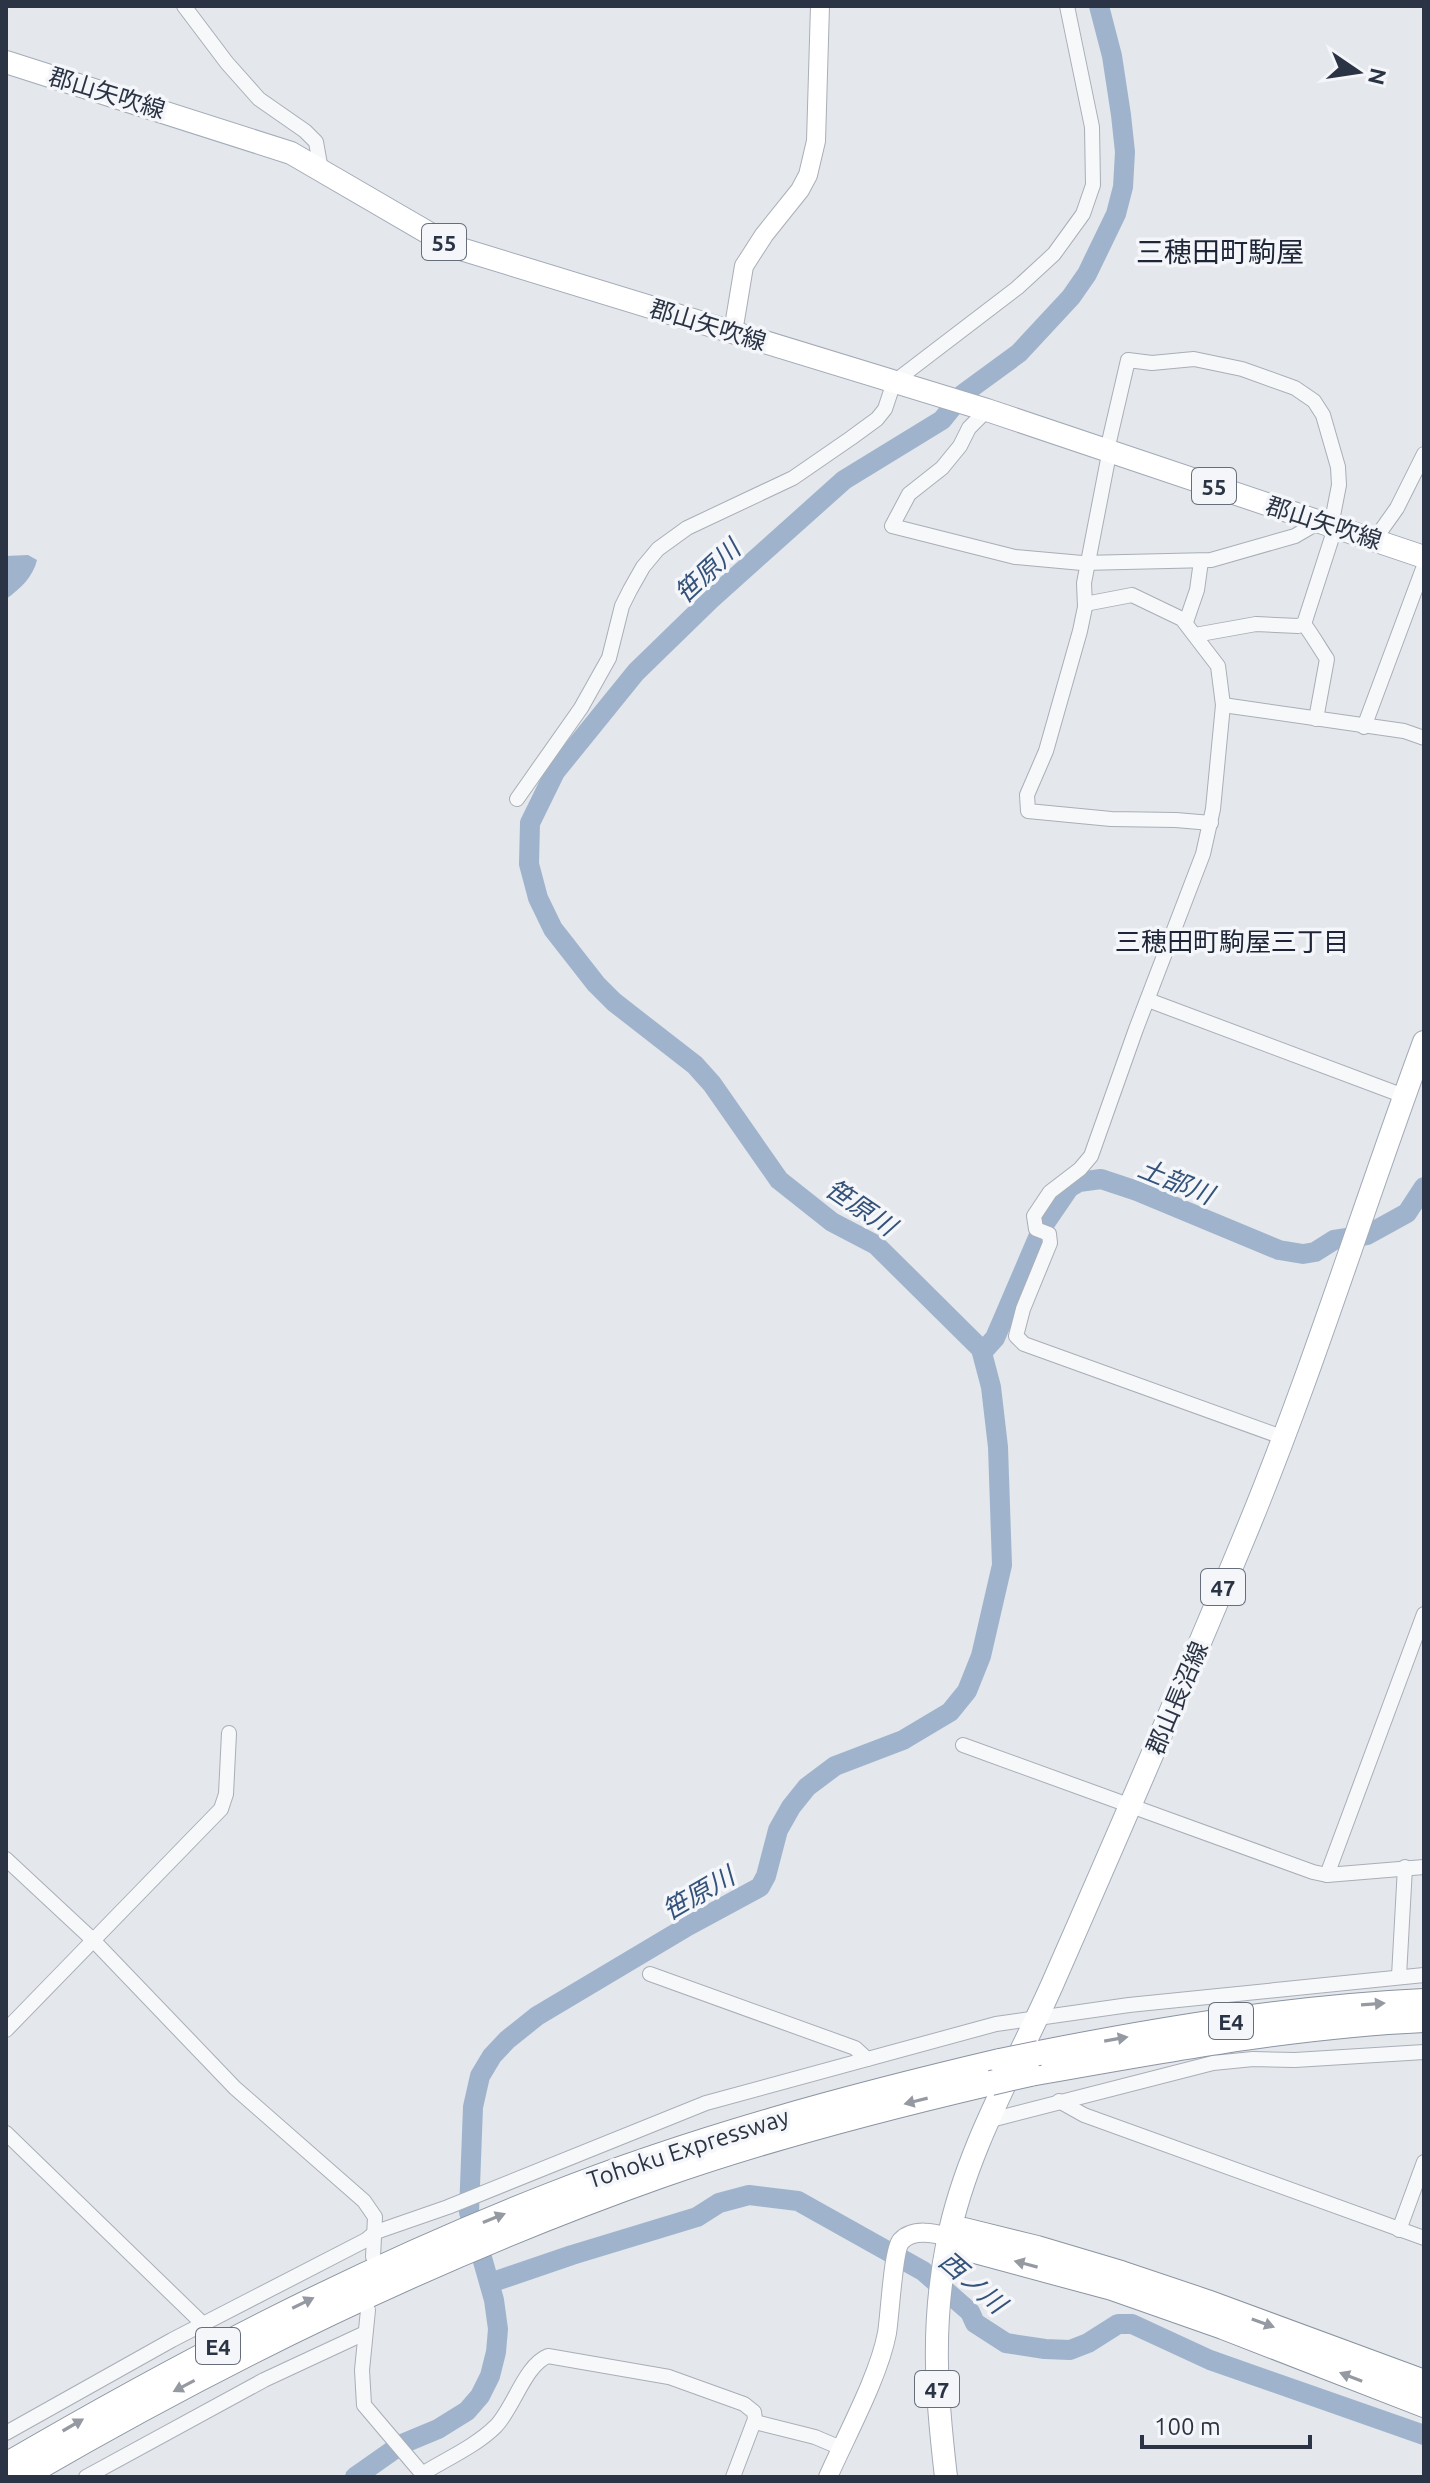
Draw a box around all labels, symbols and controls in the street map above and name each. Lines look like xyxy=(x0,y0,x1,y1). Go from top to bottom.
north arrow xyxy=(1318,32,1398,112)
street label: 郡山矢吹線 xyxy=(46,63,168,123)
text: N xyxy=(1364,66,1392,87)
road number: 55 xyxy=(422,224,466,260)
district label: 三穂田町駒屋 xyxy=(1136,236,1304,267)
street label: 郡山矢吹線 xyxy=(647,295,769,355)
road number: 55 xyxy=(1192,468,1236,504)
street label: 郡山矢吹線 xyxy=(1263,492,1385,554)
water label: 笹原川 xyxy=(669,532,748,608)
district label: 三穂田町駒屋三丁目 xyxy=(1115,927,1349,956)
water label: 土部川 xyxy=(1134,1153,1220,1210)
water label: 笹原川 xyxy=(821,1173,904,1243)
road number: 47 xyxy=(1201,1569,1245,1605)
street label: 郡山長沼線 xyxy=(1141,1637,1213,1759)
water label: 笹原川 xyxy=(657,1859,742,1925)
one-way arrow xyxy=(1361,1997,1386,2010)
road number: E4 xyxy=(1209,2003,1253,2039)
one-way arrow xyxy=(1104,2032,1129,2044)
one-way arrow xyxy=(903,2095,928,2108)
street label: Tohoku Expressway xyxy=(584,2102,793,2193)
one-way arrow xyxy=(482,2211,506,2224)
water label: 西ノ川 xyxy=(934,2245,1014,2320)
one-way arrow xyxy=(1014,2257,1038,2270)
one-way arrow xyxy=(292,2297,315,2310)
one-way arrow xyxy=(1251,2317,1275,2330)
road number: E4 xyxy=(196,2328,240,2364)
one-way arrow xyxy=(1339,2370,1363,2383)
road number: 47 xyxy=(915,2371,959,2407)
one-way arrow xyxy=(172,2380,195,2393)
scale bar xyxy=(1142,2399,1310,2449)
text: 100 m xyxy=(1154,2413,1221,2440)
one-way arrow xyxy=(62,2418,85,2432)

